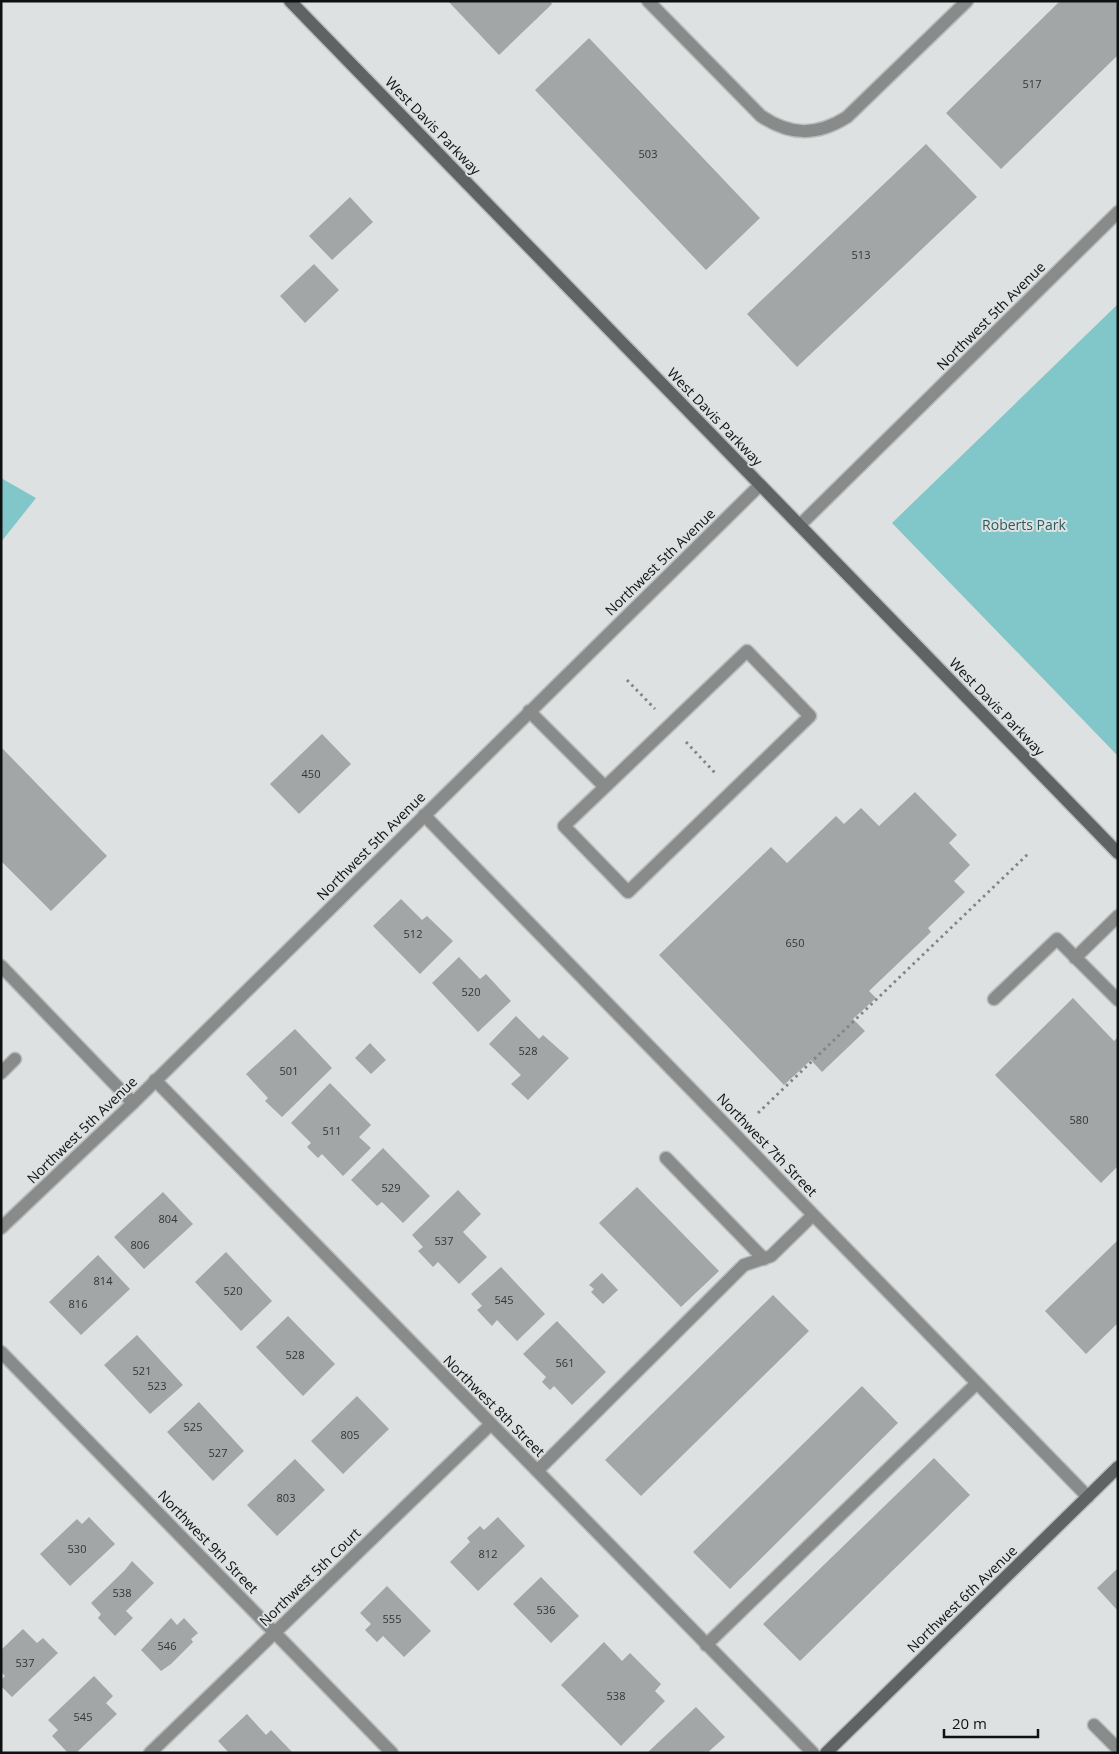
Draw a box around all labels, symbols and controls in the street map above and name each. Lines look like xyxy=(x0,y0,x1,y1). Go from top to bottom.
street label: West Davis Parkway xyxy=(381,72,486,180)
house number: 517 xyxy=(1023,76,1041,91)
house number: 503 xyxy=(639,146,657,161)
house number: 513 xyxy=(852,247,870,262)
street label: Northwest 5th Avenue xyxy=(932,257,1049,374)
street label: West Davis Parkway xyxy=(663,363,768,471)
street label: Northwest 5th Avenue xyxy=(600,504,719,619)
park label: Roberts Park xyxy=(982,515,1067,534)
street label: West Davis Parkway xyxy=(945,653,1050,761)
house number: 450 xyxy=(302,766,320,781)
street label: Northwest 5th Avenue xyxy=(312,787,429,904)
house number: 512 xyxy=(404,926,422,941)
house number: 650 xyxy=(786,935,804,950)
house number: 520 xyxy=(462,984,480,999)
house number: 528 xyxy=(519,1043,537,1058)
house number: 501 xyxy=(280,1063,298,1078)
street label: Northwest 5th Avenue xyxy=(22,1072,141,1187)
street label: Northwest 7th Street xyxy=(713,1089,822,1200)
house number: 580 xyxy=(1070,1112,1088,1127)
house number: 511 xyxy=(323,1123,341,1138)
house number: 529 xyxy=(382,1180,400,1195)
house number: 804 xyxy=(159,1211,178,1226)
house number: 537 xyxy=(435,1233,453,1248)
house number: 806 xyxy=(131,1237,149,1252)
house number: 814 xyxy=(94,1273,113,1288)
house number: 520 xyxy=(224,1283,242,1298)
house number: 545 xyxy=(495,1292,513,1307)
house number: 816 xyxy=(69,1296,87,1311)
house number: 528 xyxy=(286,1347,304,1362)
street label: Northwest 8th Street xyxy=(439,1351,549,1461)
house number: 561 xyxy=(556,1355,574,1370)
house number: 521 xyxy=(133,1363,151,1378)
house number: 523 xyxy=(148,1378,166,1393)
house number: 525 xyxy=(184,1419,202,1434)
house number: 805 xyxy=(341,1427,359,1442)
house number: 527 xyxy=(209,1445,227,1460)
street label: Northwest 9th Street xyxy=(154,1486,263,1597)
house number: 803 xyxy=(277,1490,295,1505)
street label: Northwest 5th Court xyxy=(255,1523,364,1630)
house number: 530 xyxy=(68,1541,86,1556)
street label: Northwest 6th Avenue xyxy=(902,1541,1021,1656)
house number: 812 xyxy=(479,1546,497,1561)
house number: 538 xyxy=(113,1585,131,1600)
house number: 536 xyxy=(537,1602,555,1617)
house number: 555 xyxy=(383,1611,401,1626)
house number: 546 xyxy=(158,1638,176,1653)
house number: 537 xyxy=(16,1655,34,1670)
house number: 538 xyxy=(607,1688,625,1703)
scale bar xyxy=(944,1706,1038,1738)
house number: 545 xyxy=(74,1709,92,1724)
text: 20 m xyxy=(952,1713,987,1733)

